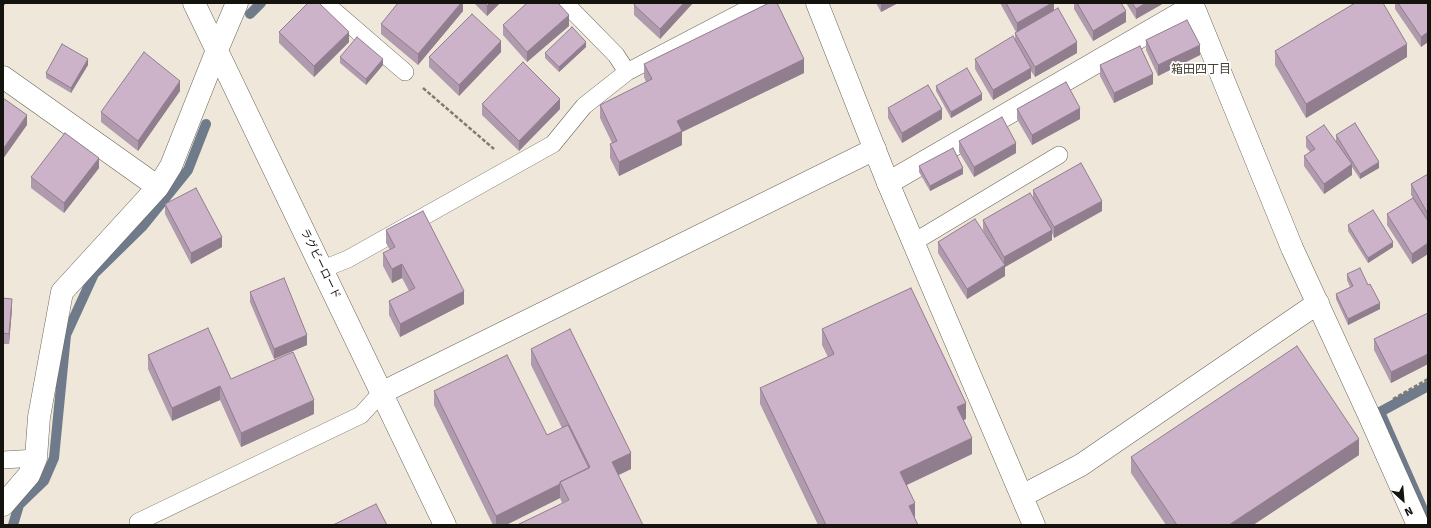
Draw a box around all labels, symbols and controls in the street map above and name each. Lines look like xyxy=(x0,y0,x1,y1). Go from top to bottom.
district label: 箱田四丁目 xyxy=(1171,63,1231,77)
street label: ラグビーロード xyxy=(297,227,343,301)
north arrow xyxy=(1383,480,1423,520)
text: N xyxy=(1402,504,1415,519)

